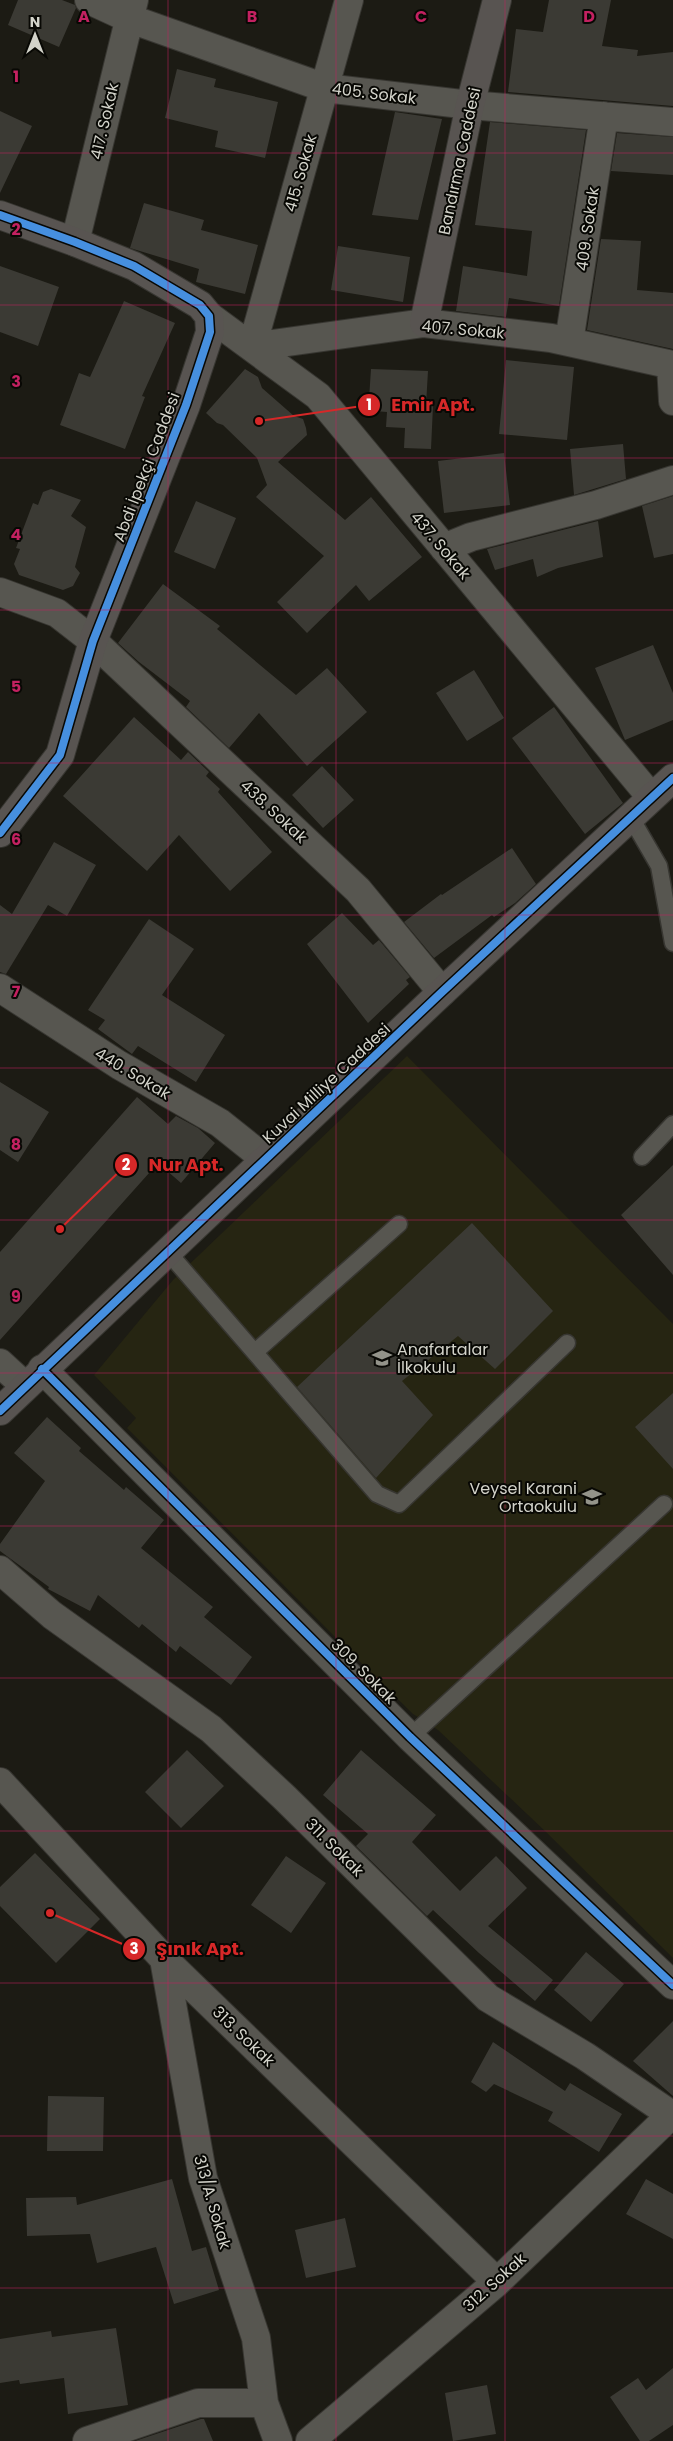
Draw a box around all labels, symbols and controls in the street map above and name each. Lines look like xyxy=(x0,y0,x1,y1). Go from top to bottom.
text: A xyxy=(78,5,90,28)
text: B xyxy=(247,5,257,28)
text: C xyxy=(415,5,427,28)
text: D xyxy=(583,5,595,28)
north arrow xyxy=(10,10,60,60)
text: N xyxy=(30,12,40,32)
text: 1 xyxy=(13,65,19,88)
street label: 405. Sokak xyxy=(330,77,418,110)
street label: 417. Sokak xyxy=(84,80,125,162)
street label: Bandırma Caddesi xyxy=(433,85,486,237)
street label: 415. Sokak xyxy=(278,131,323,215)
street label: 409. Sokak xyxy=(570,185,605,273)
text: 2 xyxy=(11,218,21,241)
street label: 407. Sokak xyxy=(420,314,506,345)
text: 3 xyxy=(11,370,21,393)
callout: Emir Apt. xyxy=(356,388,485,421)
street label: Abdi İpekçi Caddesi xyxy=(107,389,186,545)
text: Emir Apt. xyxy=(391,392,475,417)
text: 1 xyxy=(366,394,372,415)
street label: 437. Sokak xyxy=(405,506,477,585)
text: 4 xyxy=(11,523,22,546)
text: 5 xyxy=(11,675,21,698)
street label: 438. Sokak xyxy=(235,774,313,849)
text: 6 xyxy=(11,828,21,851)
text: 7 xyxy=(12,980,21,1003)
street label: Kuvai Milliye Caddesi xyxy=(257,1018,395,1149)
street label: 440. Sokak xyxy=(90,1042,176,1105)
text: 8 xyxy=(11,1133,21,1156)
callout: Nur Apt. xyxy=(114,1148,234,1181)
text: Nur Apt. xyxy=(148,1152,224,1177)
text: 2 xyxy=(122,1154,131,1175)
text: 9 xyxy=(11,1285,21,1308)
place label: Anafartalar İlkokulu xyxy=(397,1338,488,1379)
school or university icon: Anafartalar İlkokulu xyxy=(371,1347,393,1369)
place label: Veysel Karani Ortaokulu xyxy=(469,1477,577,1518)
school or university icon: Veysel Karani Ortaokulu xyxy=(581,1486,603,1508)
street label: 309. Sokak xyxy=(326,1633,402,1710)
street label: 311. Sokak xyxy=(300,1813,370,1882)
callout: Şınık Apt. xyxy=(121,1932,254,1965)
text: Şınık Apt. xyxy=(156,1936,244,1961)
text: 3 xyxy=(129,1938,139,1959)
street label: 313. Sokak xyxy=(207,2001,280,2072)
street label: 313/A. Sokak xyxy=(188,2152,237,2253)
street label: 312. Sokak xyxy=(458,2247,532,2317)

